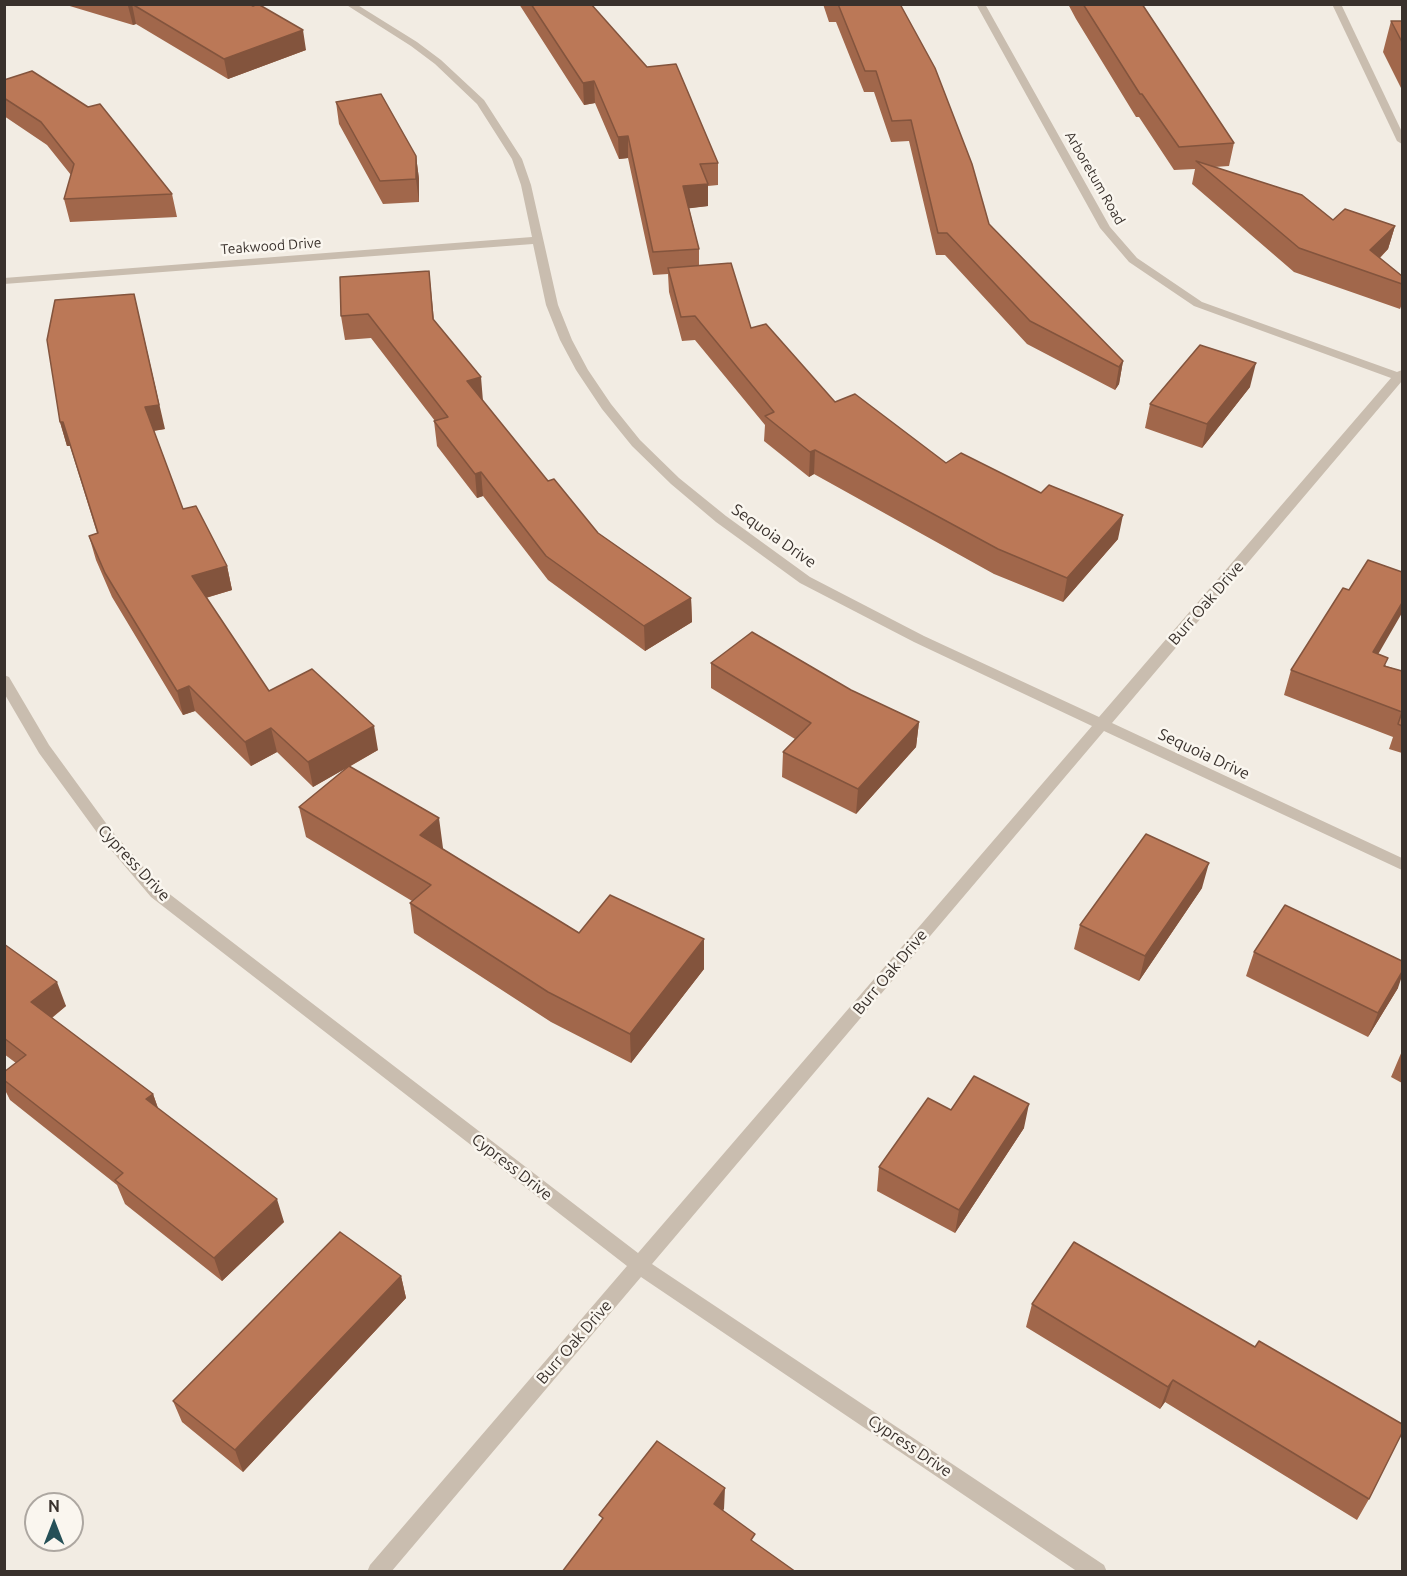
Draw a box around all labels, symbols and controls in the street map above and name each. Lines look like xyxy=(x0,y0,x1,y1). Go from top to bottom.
street label: Arboretum Road xyxy=(1062,128,1128,228)
street label: Teakwood Drive xyxy=(220,234,322,258)
street label: Sequoia Drive xyxy=(728,500,820,572)
street label: Burr Oak Drive xyxy=(1164,557,1248,649)
street label: Sequoia Drive xyxy=(1155,724,1253,784)
street label: Cypress Drive xyxy=(94,821,174,905)
street label: Burr Oak Drive xyxy=(849,925,931,1019)
street label: Cypress Drive xyxy=(468,1130,556,1204)
street label: Burr Oak Drive xyxy=(532,1296,616,1388)
street label: Cypress Drive xyxy=(864,1411,956,1481)
north arrow xyxy=(24,1492,84,1552)
text: N xyxy=(48,1497,60,1515)

